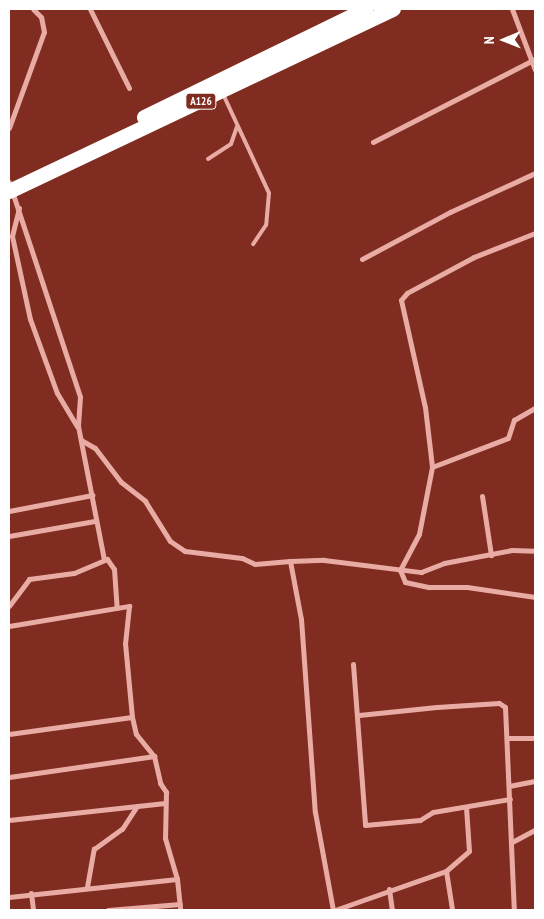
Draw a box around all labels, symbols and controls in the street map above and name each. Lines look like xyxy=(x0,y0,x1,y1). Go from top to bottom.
north arrow xyxy=(479,15,529,65)
text: N xyxy=(480,36,498,44)
road number: A126 xyxy=(185,92,217,110)

